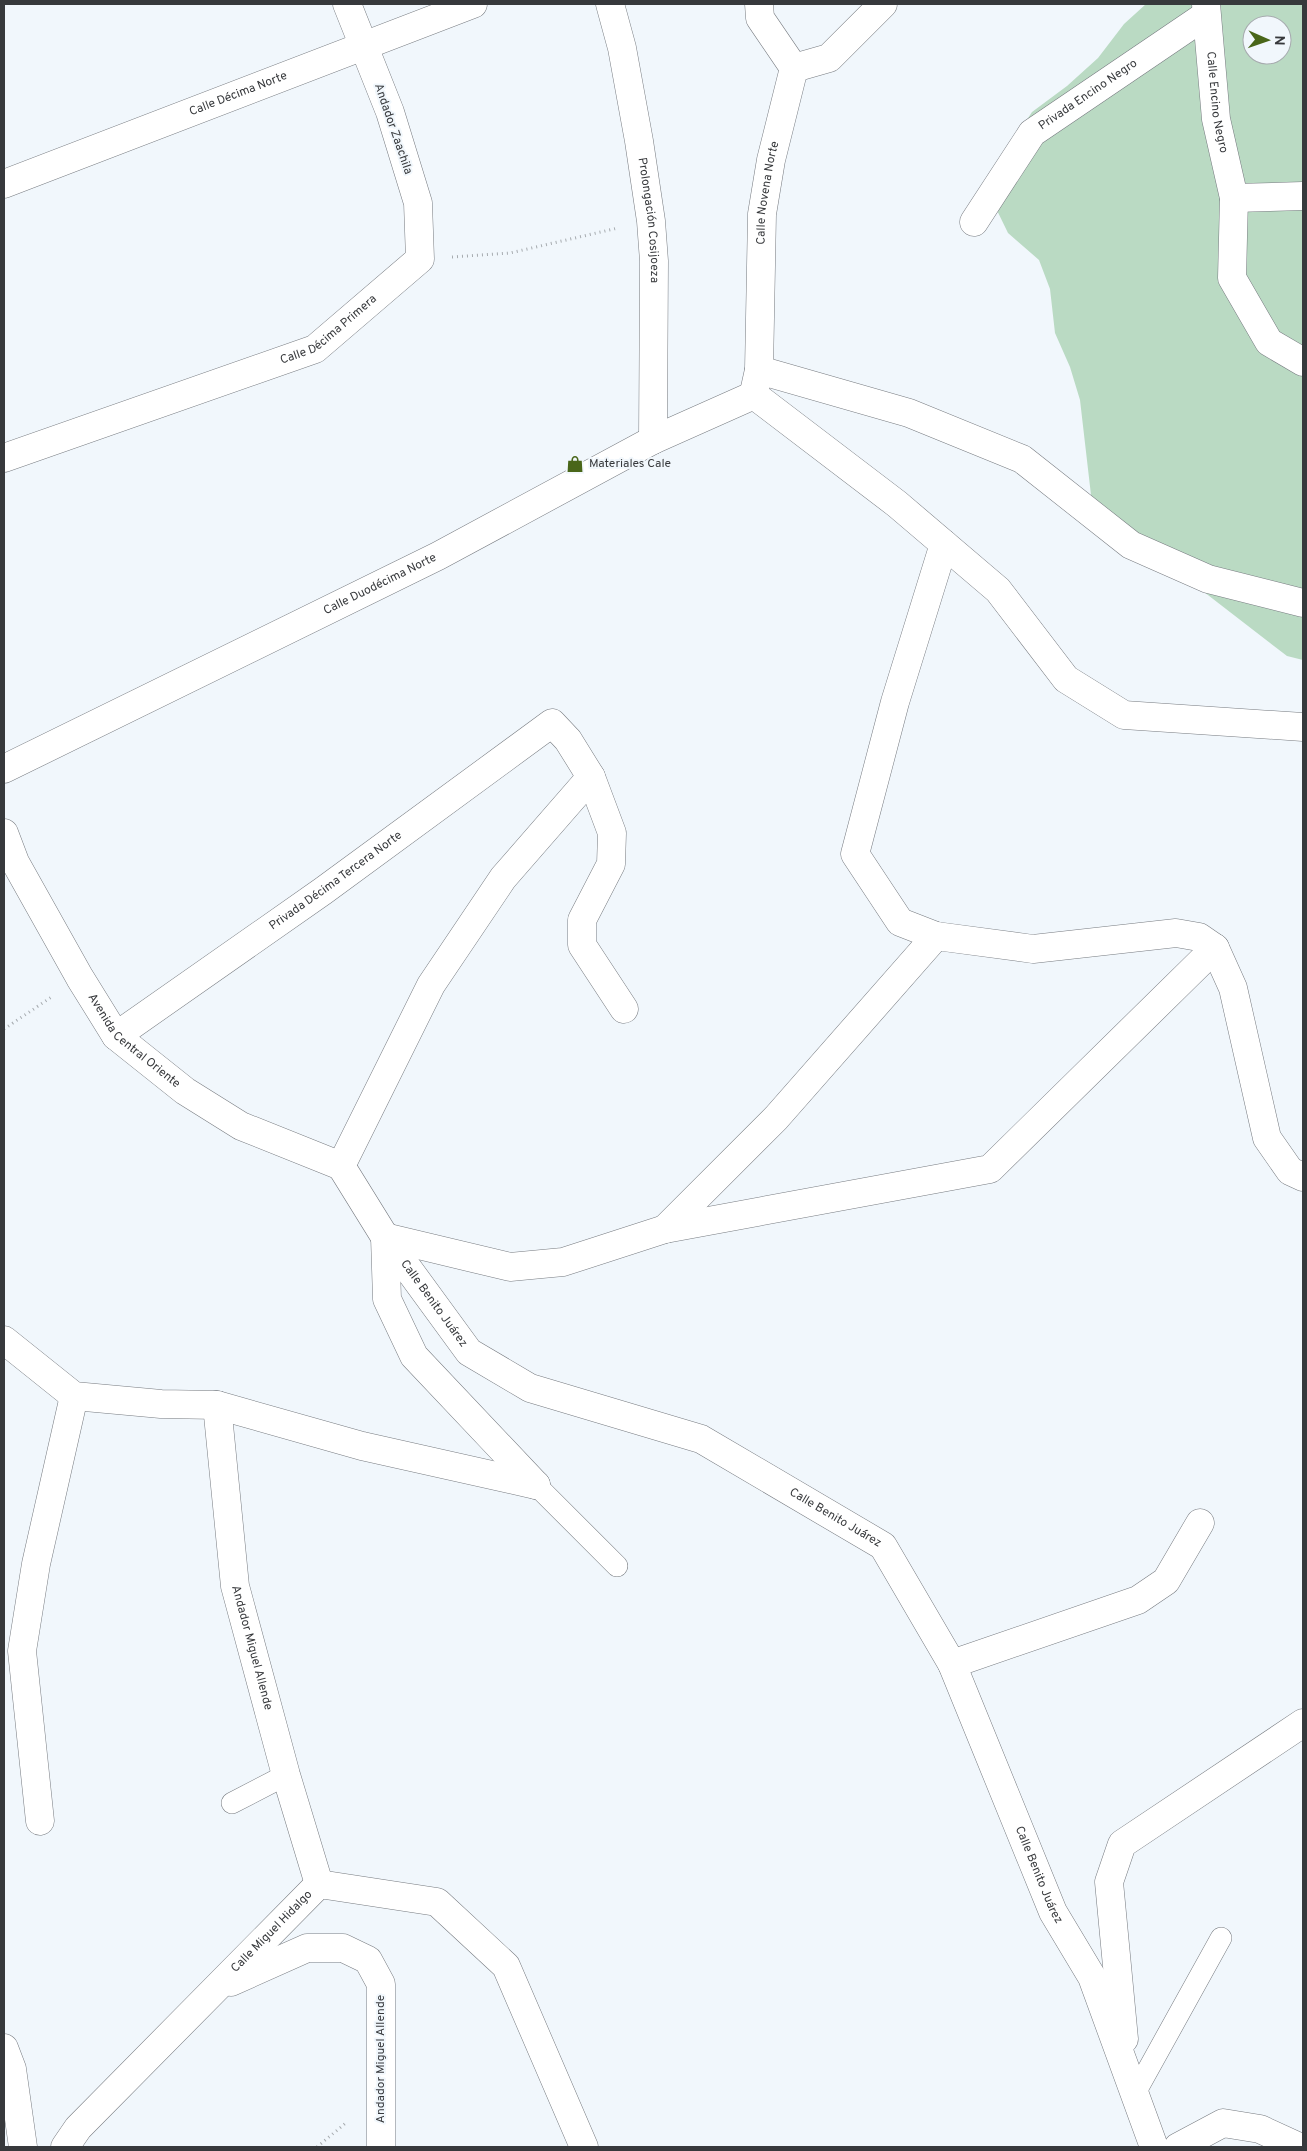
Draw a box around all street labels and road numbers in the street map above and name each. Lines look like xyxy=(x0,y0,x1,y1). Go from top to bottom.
street label: Calle Encino Negro xyxy=(1202,51,1232,155)
street label: Privada Encino Negro xyxy=(1035,56,1141,134)
street label: Calle Décima Norte xyxy=(187,68,290,120)
street label: Andador Zaachila xyxy=(370,81,416,177)
street label: Calle Novena Norte xyxy=(753,140,783,245)
street label: Prolongación Cosijoeza xyxy=(634,156,662,283)
street label: Calle Décima Primera xyxy=(278,291,380,369)
street label: Calle Duodécima Norte xyxy=(321,550,439,619)
street label: Privada Décima Tercera Norte xyxy=(266,828,405,934)
street label: Avenida Central Oriente xyxy=(84,991,183,1092)
street label: Calle Benito Juárez xyxy=(396,1257,471,1350)
street label: Calle Benito Juárez xyxy=(786,1485,884,1551)
street label: Andador Miguel Allende xyxy=(227,1584,276,1712)
street label: Calle Benito Juárez xyxy=(1011,1824,1066,1927)
street label: Calle Miguel Hidalgo xyxy=(228,1887,316,1976)
street label: Andador Miguel Allende xyxy=(373,1995,389,2123)

